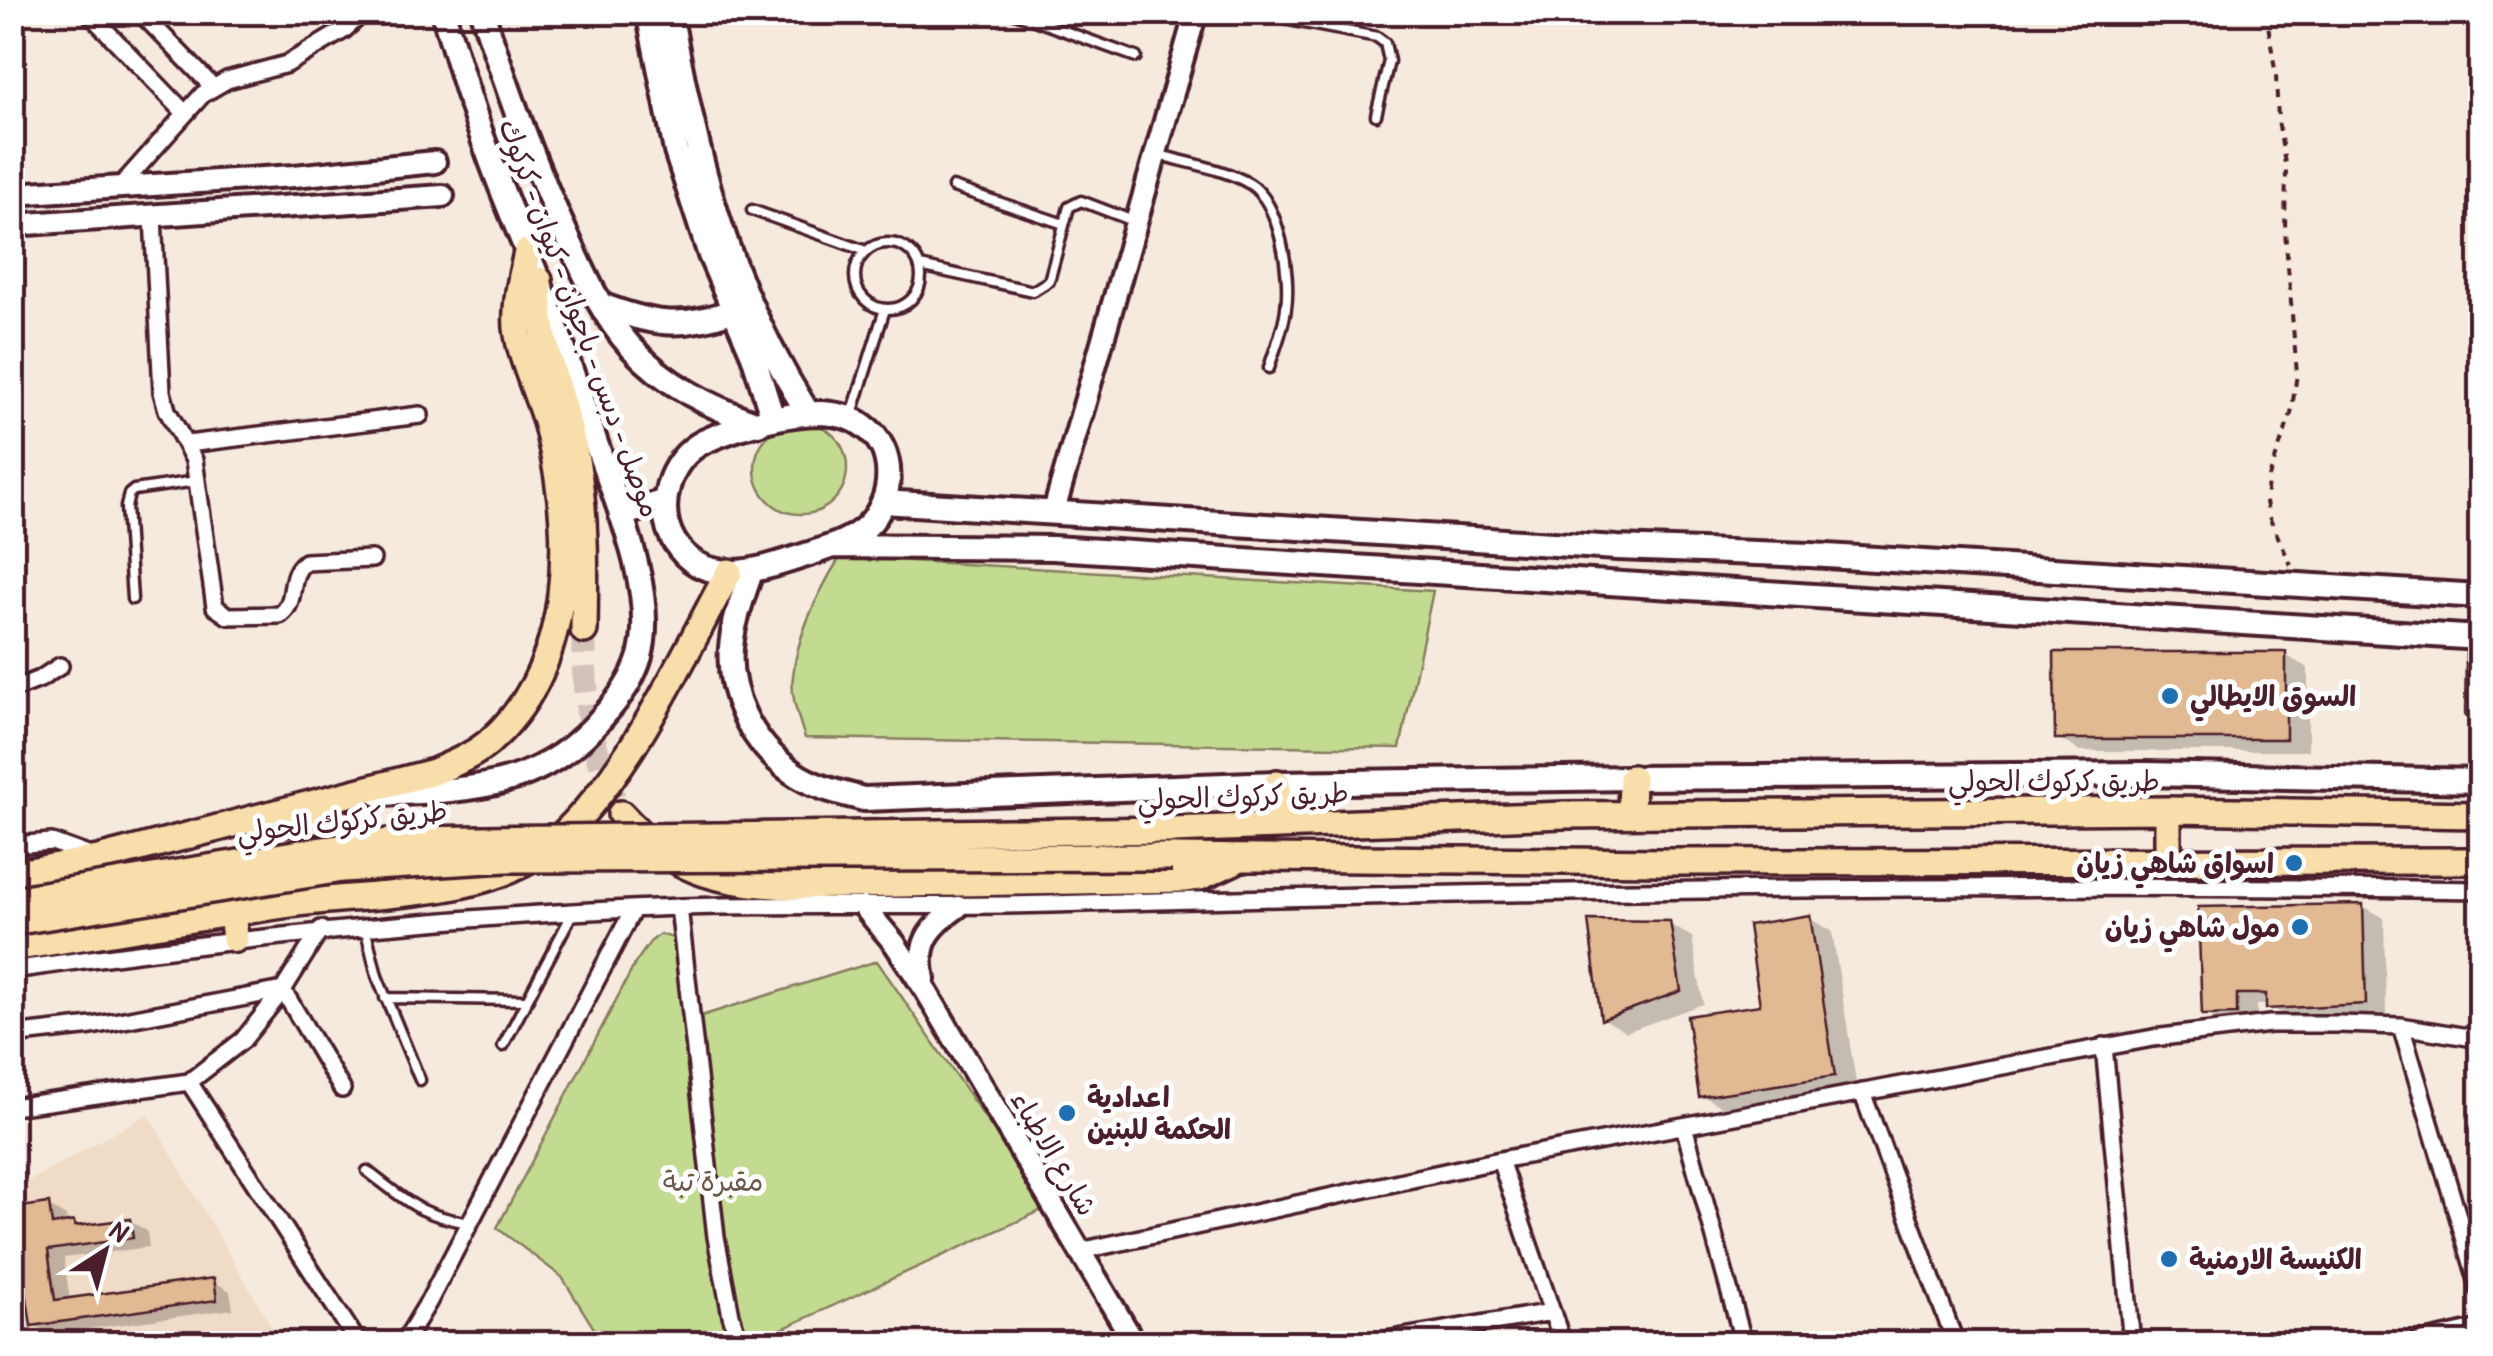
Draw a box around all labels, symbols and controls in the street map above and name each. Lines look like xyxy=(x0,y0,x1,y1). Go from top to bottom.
street label: موصل - دبس - باجوان - كيوان - كركوك xyxy=(490,113,670,523)
place label: السوق الايطالي xyxy=(2190,677,2356,722)
marker: السوق الايطالي xyxy=(2159,685,2181,707)
street label: طريق كركوك الحولي xyxy=(1948,762,2160,806)
street label: طريق كركوك الحولي xyxy=(1137,773,1350,825)
street label: طريق كركوك الحولي xyxy=(235,791,450,857)
place label: اسواق شاهي زيان xyxy=(2076,844,2274,889)
marker: اسواق شاهي زيان xyxy=(2283,852,2305,874)
place label: مول شاهي زيان xyxy=(2105,908,2280,953)
marker: مول شاهي زيان xyxy=(2289,916,2311,938)
place label: اعدادية الحكمة للبنين xyxy=(1087,1078,1231,1148)
street label: شارع الاطباء xyxy=(1001,1083,1106,1223)
marker: اعدادية الحكمة للبنين xyxy=(1056,1102,1078,1124)
park label: مقبرة تبة xyxy=(663,1162,763,1200)
north arrow xyxy=(55,1201,155,1301)
text: N xyxy=(102,1211,137,1251)
place label: الكنيسة الارمنية xyxy=(2189,1240,2362,1278)
marker: الكنيسة الارمنية xyxy=(2158,1248,2180,1270)

